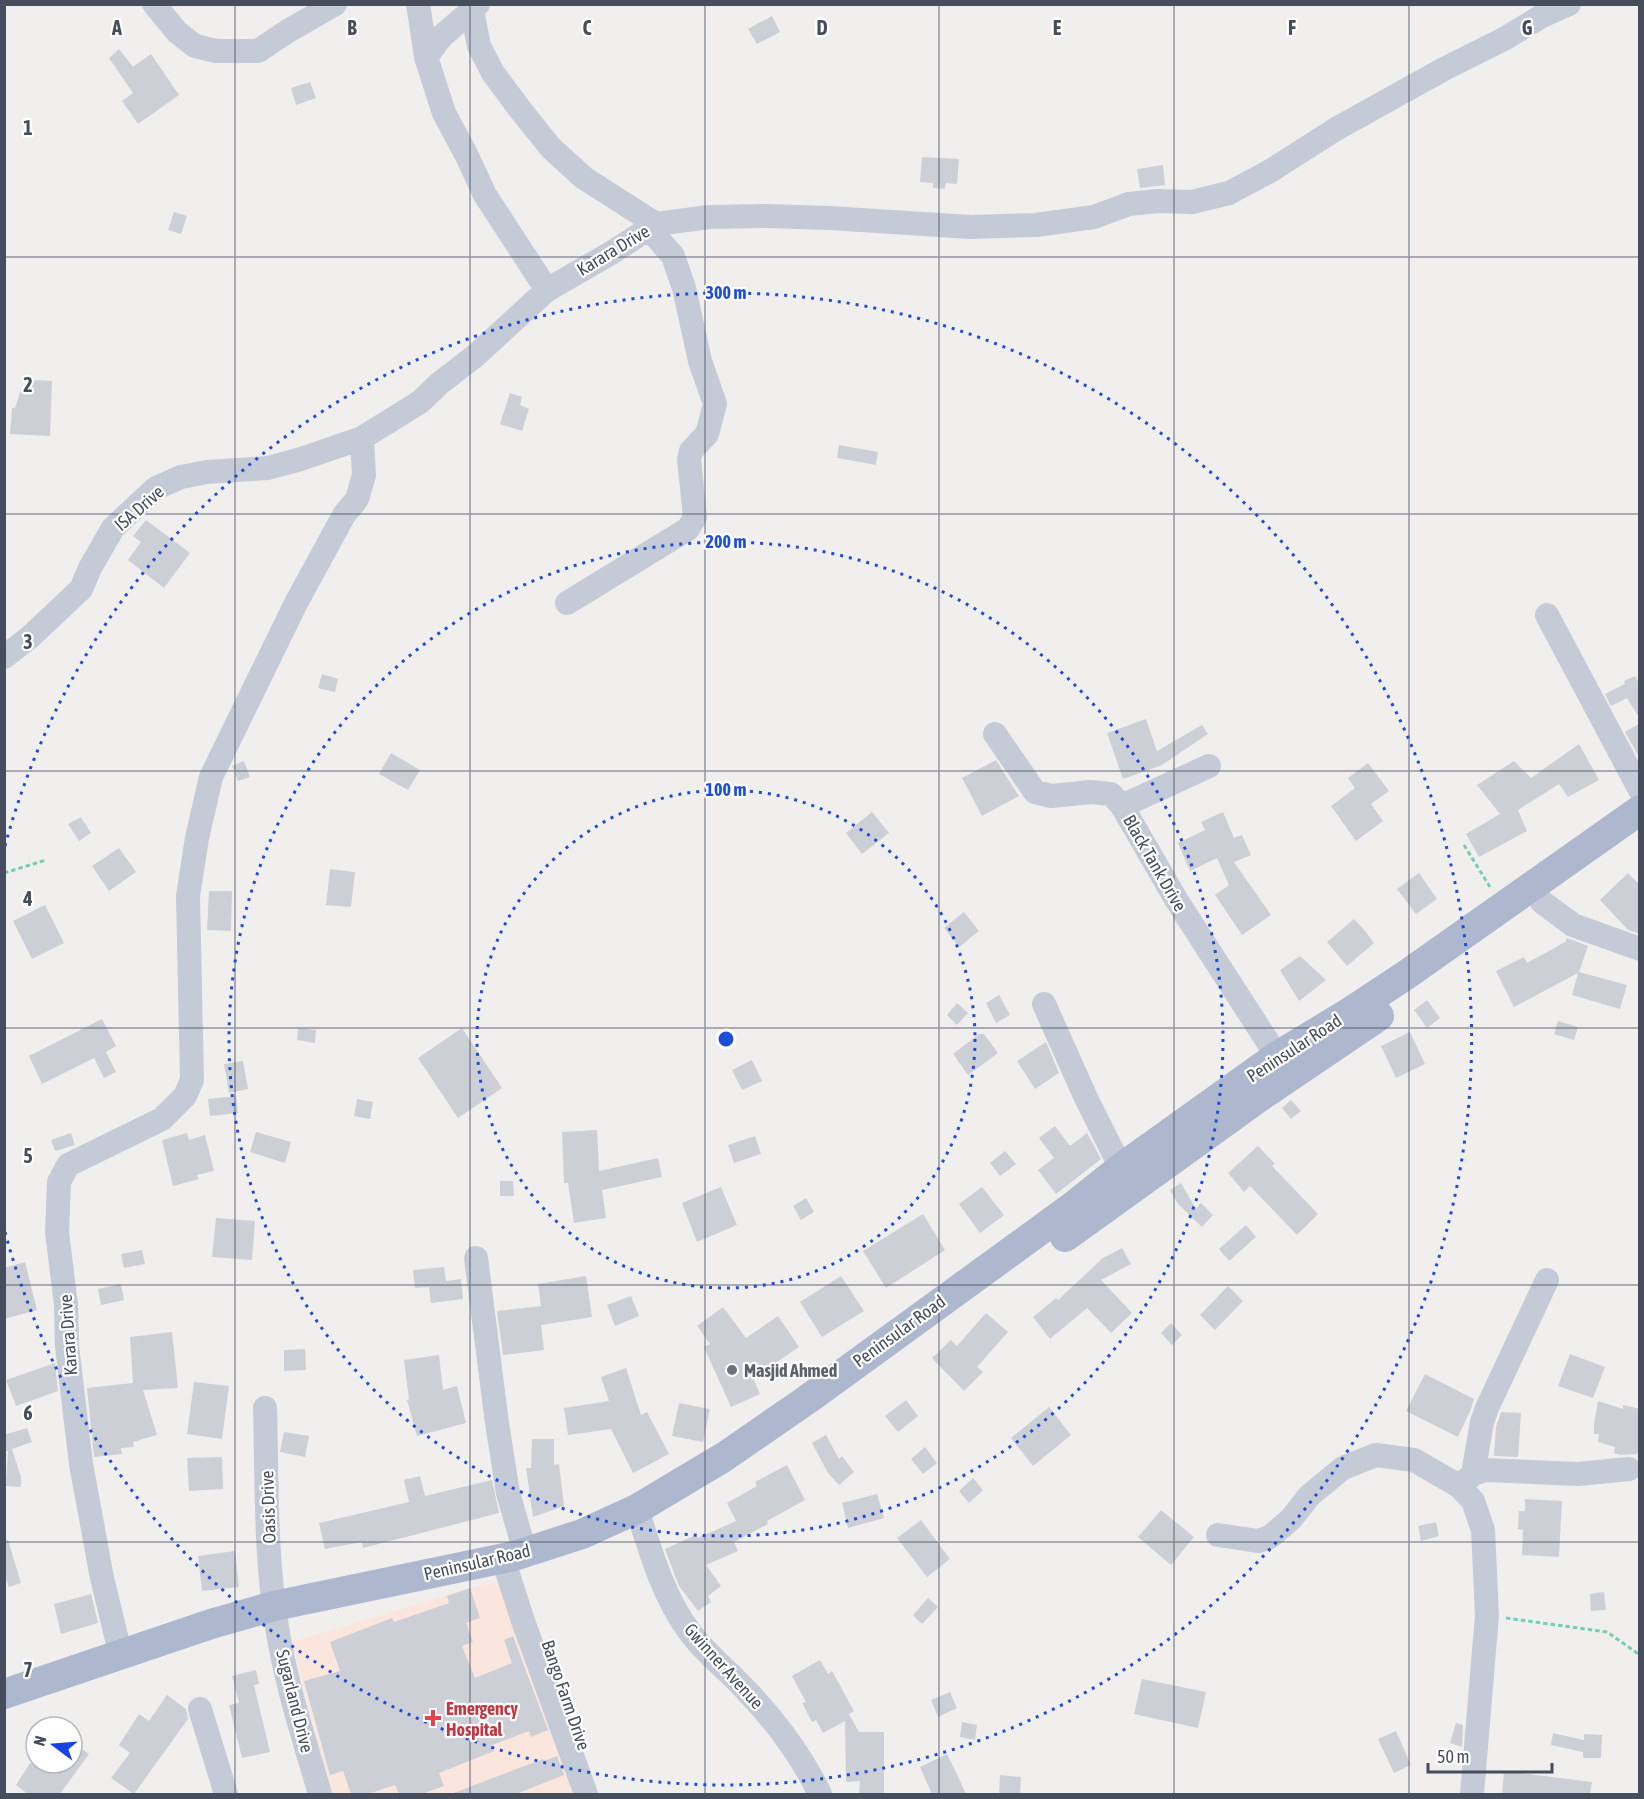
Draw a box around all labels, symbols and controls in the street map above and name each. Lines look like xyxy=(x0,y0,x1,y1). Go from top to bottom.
text: A xyxy=(111,16,122,39)
text: B xyxy=(347,16,357,39)
text: C xyxy=(583,16,592,39)
text: D xyxy=(816,16,828,39)
text: E xyxy=(1053,16,1062,39)
text: F xyxy=(1288,16,1296,39)
text: G xyxy=(1522,16,1533,39)
text: 1 xyxy=(23,116,33,139)
street label: Karara Drive xyxy=(573,220,653,280)
text: 300 m xyxy=(706,282,746,303)
text: 2 xyxy=(23,373,33,396)
street label: ISA Drive xyxy=(110,481,168,535)
text: 200 m xyxy=(706,531,746,552)
text: 3 xyxy=(23,630,33,653)
text: 100 m xyxy=(706,779,746,800)
street label: Black Tank Drive xyxy=(1119,811,1191,915)
text: 4 xyxy=(22,887,33,910)
street label: Peninsular Road xyxy=(1243,1010,1345,1086)
centre of rings xyxy=(716,1029,736,1049)
text: 5 xyxy=(23,1144,33,1167)
street label: Peninsular Road xyxy=(849,1291,949,1371)
street label: Karara Drive xyxy=(55,1294,81,1376)
place label: Masjid Ahmed xyxy=(744,1360,837,1381)
marker: Masjid Ahmed xyxy=(725,1363,739,1377)
text: 6 xyxy=(23,1401,33,1424)
street label: Oasis Drive xyxy=(256,1470,280,1544)
street label: Peninsular Road xyxy=(422,1540,532,1584)
street label: Gwinner Avenue xyxy=(680,1619,768,1713)
street label: Bango Farm Drive xyxy=(537,1637,595,1753)
street label: Sugarland Drive xyxy=(272,1647,318,1755)
text: 7 xyxy=(23,1658,33,1681)
place label: Emergency Hospital xyxy=(446,1698,519,1740)
marker: Emergency Hospital xyxy=(424,1709,442,1727)
north arrow xyxy=(24,1715,84,1775)
text: N xyxy=(30,1734,50,1748)
scale bar xyxy=(1428,1736,1552,1774)
text: 50 m xyxy=(1437,1746,1469,1767)

